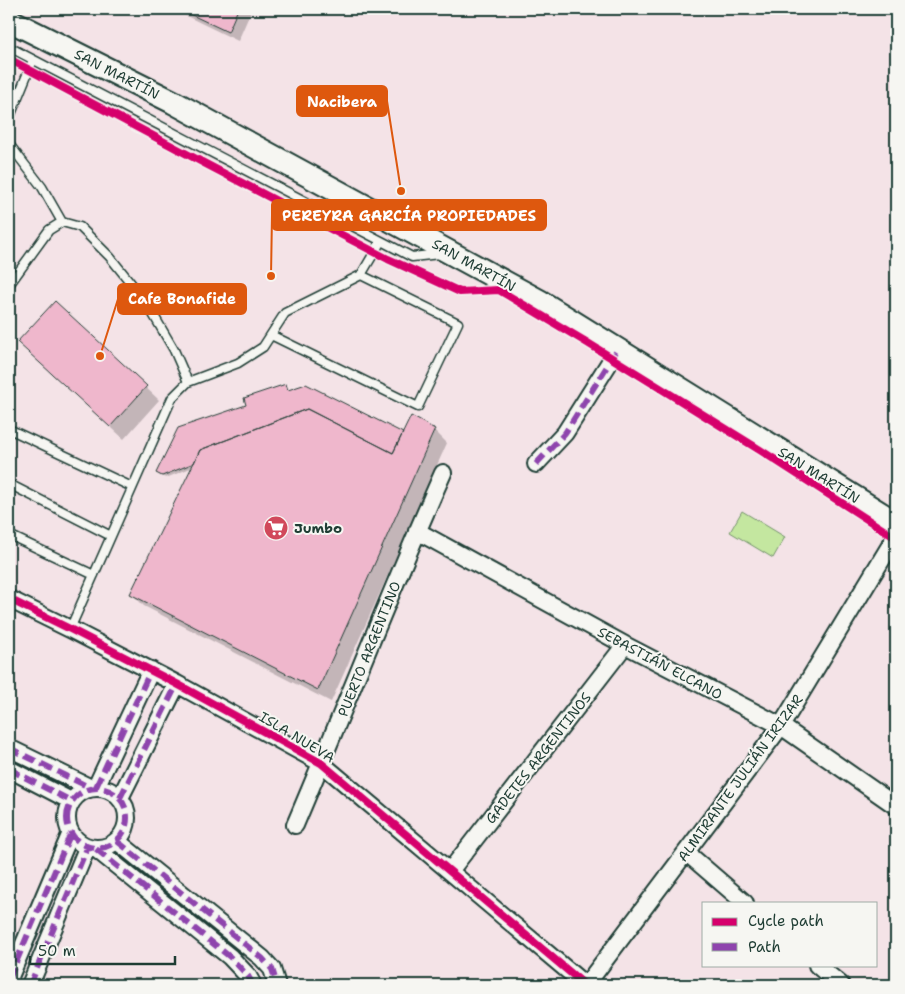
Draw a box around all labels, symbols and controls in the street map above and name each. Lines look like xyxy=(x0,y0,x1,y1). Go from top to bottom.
street label: SAN MARTÍN xyxy=(71,45,163,103)
callout: Nacibera xyxy=(297,86,387,116)
text: Nacibera xyxy=(307,92,378,112)
callout: PEREYRA GARCÍA PROPIEDADES xyxy=(272,200,546,230)
text: PEREYRA GARCÍA PROPIEDADES xyxy=(282,205,536,226)
street label: SAN MARTÍN xyxy=(429,235,519,295)
callout: Cafe Bonafide xyxy=(118,284,246,314)
text: Cafe Bonafide xyxy=(128,289,236,309)
street label: SAN MARTÍN xyxy=(775,443,863,507)
supermarket icon: Jumbo xyxy=(263,515,289,541)
place label: Jumbo xyxy=(294,519,342,537)
street label: PUERTO ARGENTINO xyxy=(334,579,404,719)
street label: SEBASTIÁN ELCANO xyxy=(595,623,725,703)
street label: GADETES ARGENTINOS xyxy=(481,689,595,827)
street label: ALMIRANTE JULIÁN IRIZAR xyxy=(673,691,807,865)
street label: ISLA NUEVA xyxy=(256,707,338,767)
legend xyxy=(702,902,878,966)
text: Cycle path xyxy=(748,911,824,931)
scale bar xyxy=(30,934,175,966)
text: Path xyxy=(748,937,781,957)
text: 50 m xyxy=(38,941,76,961)

